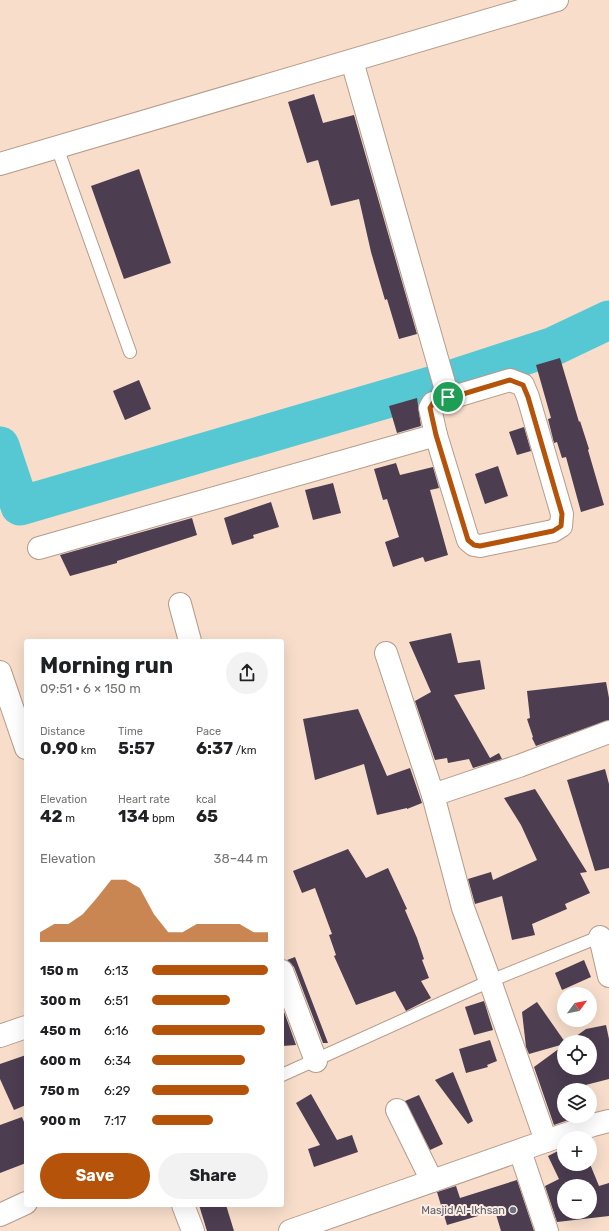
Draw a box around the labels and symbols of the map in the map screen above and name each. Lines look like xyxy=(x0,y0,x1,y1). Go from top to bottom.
pin xyxy=(431,380,465,414)
north arrow xyxy=(557,987,597,1027)
place label: Masjid Al-Ikhsan xyxy=(421,1204,505,1217)
marker: Masjid Al-Ikhsan xyxy=(508,1205,518,1215)

